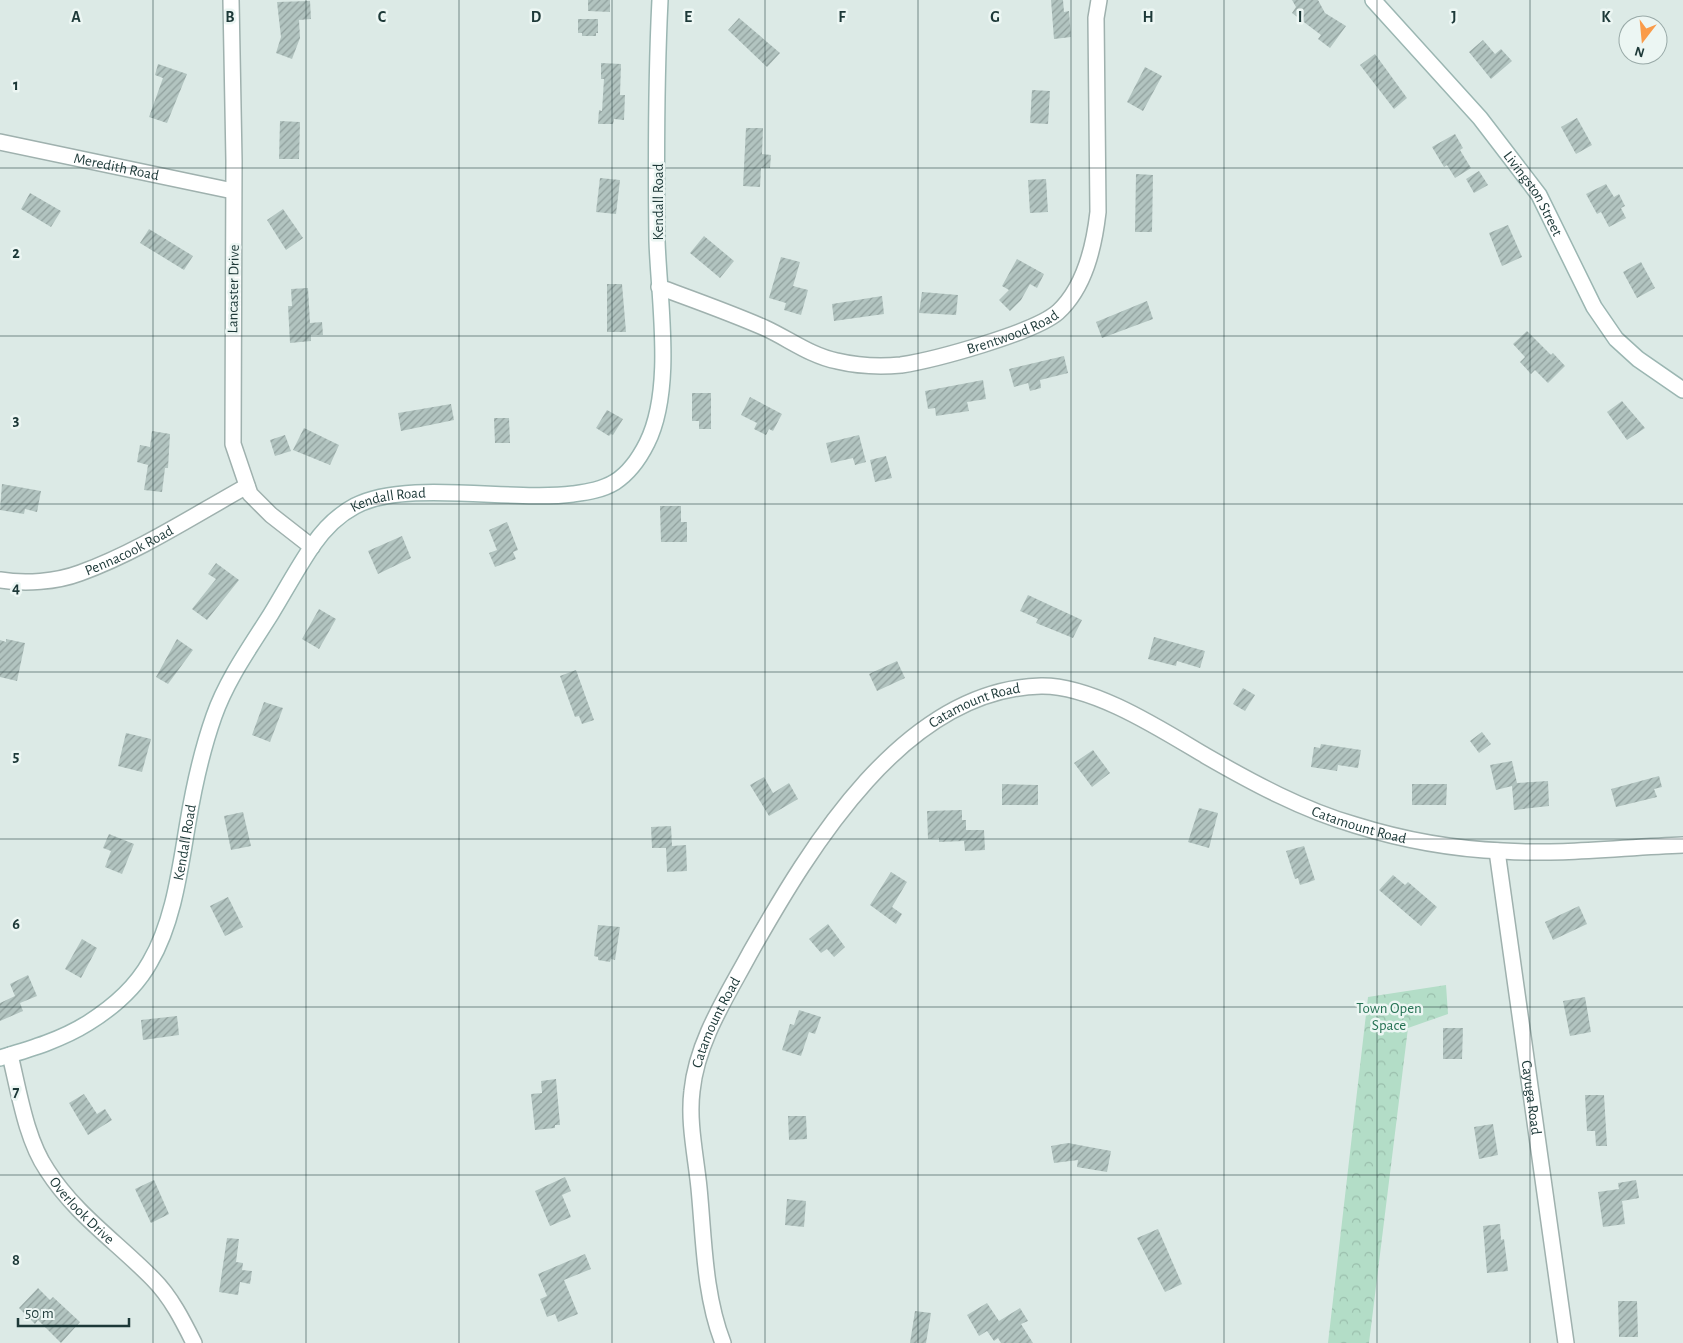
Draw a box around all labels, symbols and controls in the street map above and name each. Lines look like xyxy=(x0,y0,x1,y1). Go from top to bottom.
text: A xyxy=(71,9,81,25)
text: B xyxy=(225,9,235,25)
text: C xyxy=(378,9,387,25)
text: D xyxy=(531,9,542,25)
text: E xyxy=(684,9,692,25)
text: F xyxy=(838,9,846,25)
text: G xyxy=(990,9,1000,25)
text: H xyxy=(1142,9,1154,25)
text: I xyxy=(1298,9,1302,25)
text: J xyxy=(1451,9,1457,25)
text: K xyxy=(1601,9,1611,25)
north arrow xyxy=(1618,15,1668,65)
text: N xyxy=(1633,43,1646,60)
text: 1 xyxy=(13,77,19,93)
street label: Livingston Street xyxy=(1500,148,1565,239)
street label: Meredith Road xyxy=(72,151,160,183)
street label: Kendall Road xyxy=(651,163,666,240)
street label: Lancaster Drive xyxy=(225,244,242,334)
text: 2 xyxy=(12,245,20,261)
street label: Brentwood Road xyxy=(965,307,1062,357)
text: 3 xyxy=(13,412,20,428)
street label: Kendall Road xyxy=(348,485,426,515)
street label: Pennacook Road xyxy=(83,523,176,578)
text: 4 xyxy=(12,580,20,596)
street label: Catamount Road xyxy=(926,681,1021,731)
text: 5 xyxy=(13,748,20,764)
street label: Kendall Road xyxy=(171,803,199,882)
street label: Catamount Road xyxy=(1309,804,1408,846)
text: 6 xyxy=(12,916,20,932)
street label: Catamount Road xyxy=(689,974,743,1069)
park label: Town Open Space xyxy=(1356,1001,1422,1033)
street label: Cayuga Road xyxy=(1518,1059,1544,1136)
text: 7 xyxy=(13,1084,20,1100)
street label: Overlook Drive xyxy=(46,1174,117,1247)
text: 8 xyxy=(12,1252,20,1268)
scale bar xyxy=(18,1296,129,1328)
text: 50 m xyxy=(25,1306,54,1321)

